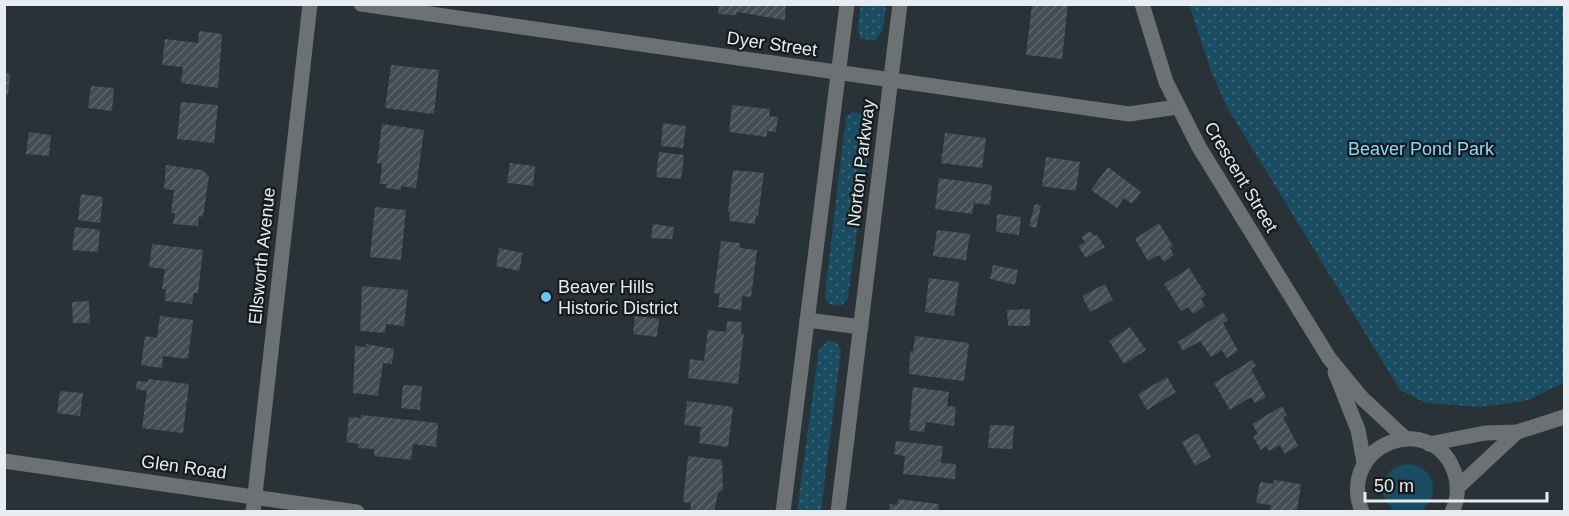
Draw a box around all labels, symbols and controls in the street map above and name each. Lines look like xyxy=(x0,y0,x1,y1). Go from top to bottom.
street label: Dyer Street xyxy=(726,28,818,60)
street label: Norton Parkway xyxy=(843,98,879,228)
street label: Crescent Street xyxy=(1200,118,1282,236)
park label: Beaver Pond Park xyxy=(1348,139,1495,159)
street label: Ellsworth Avenue xyxy=(245,186,279,326)
place label: Beaver Hills Historic District xyxy=(558,277,678,318)
marker: Beaver Hills Historic District xyxy=(539,290,553,304)
street label: Glen Road xyxy=(140,451,228,483)
scale bar xyxy=(1365,465,1546,503)
text: 50 m xyxy=(1374,476,1414,496)

